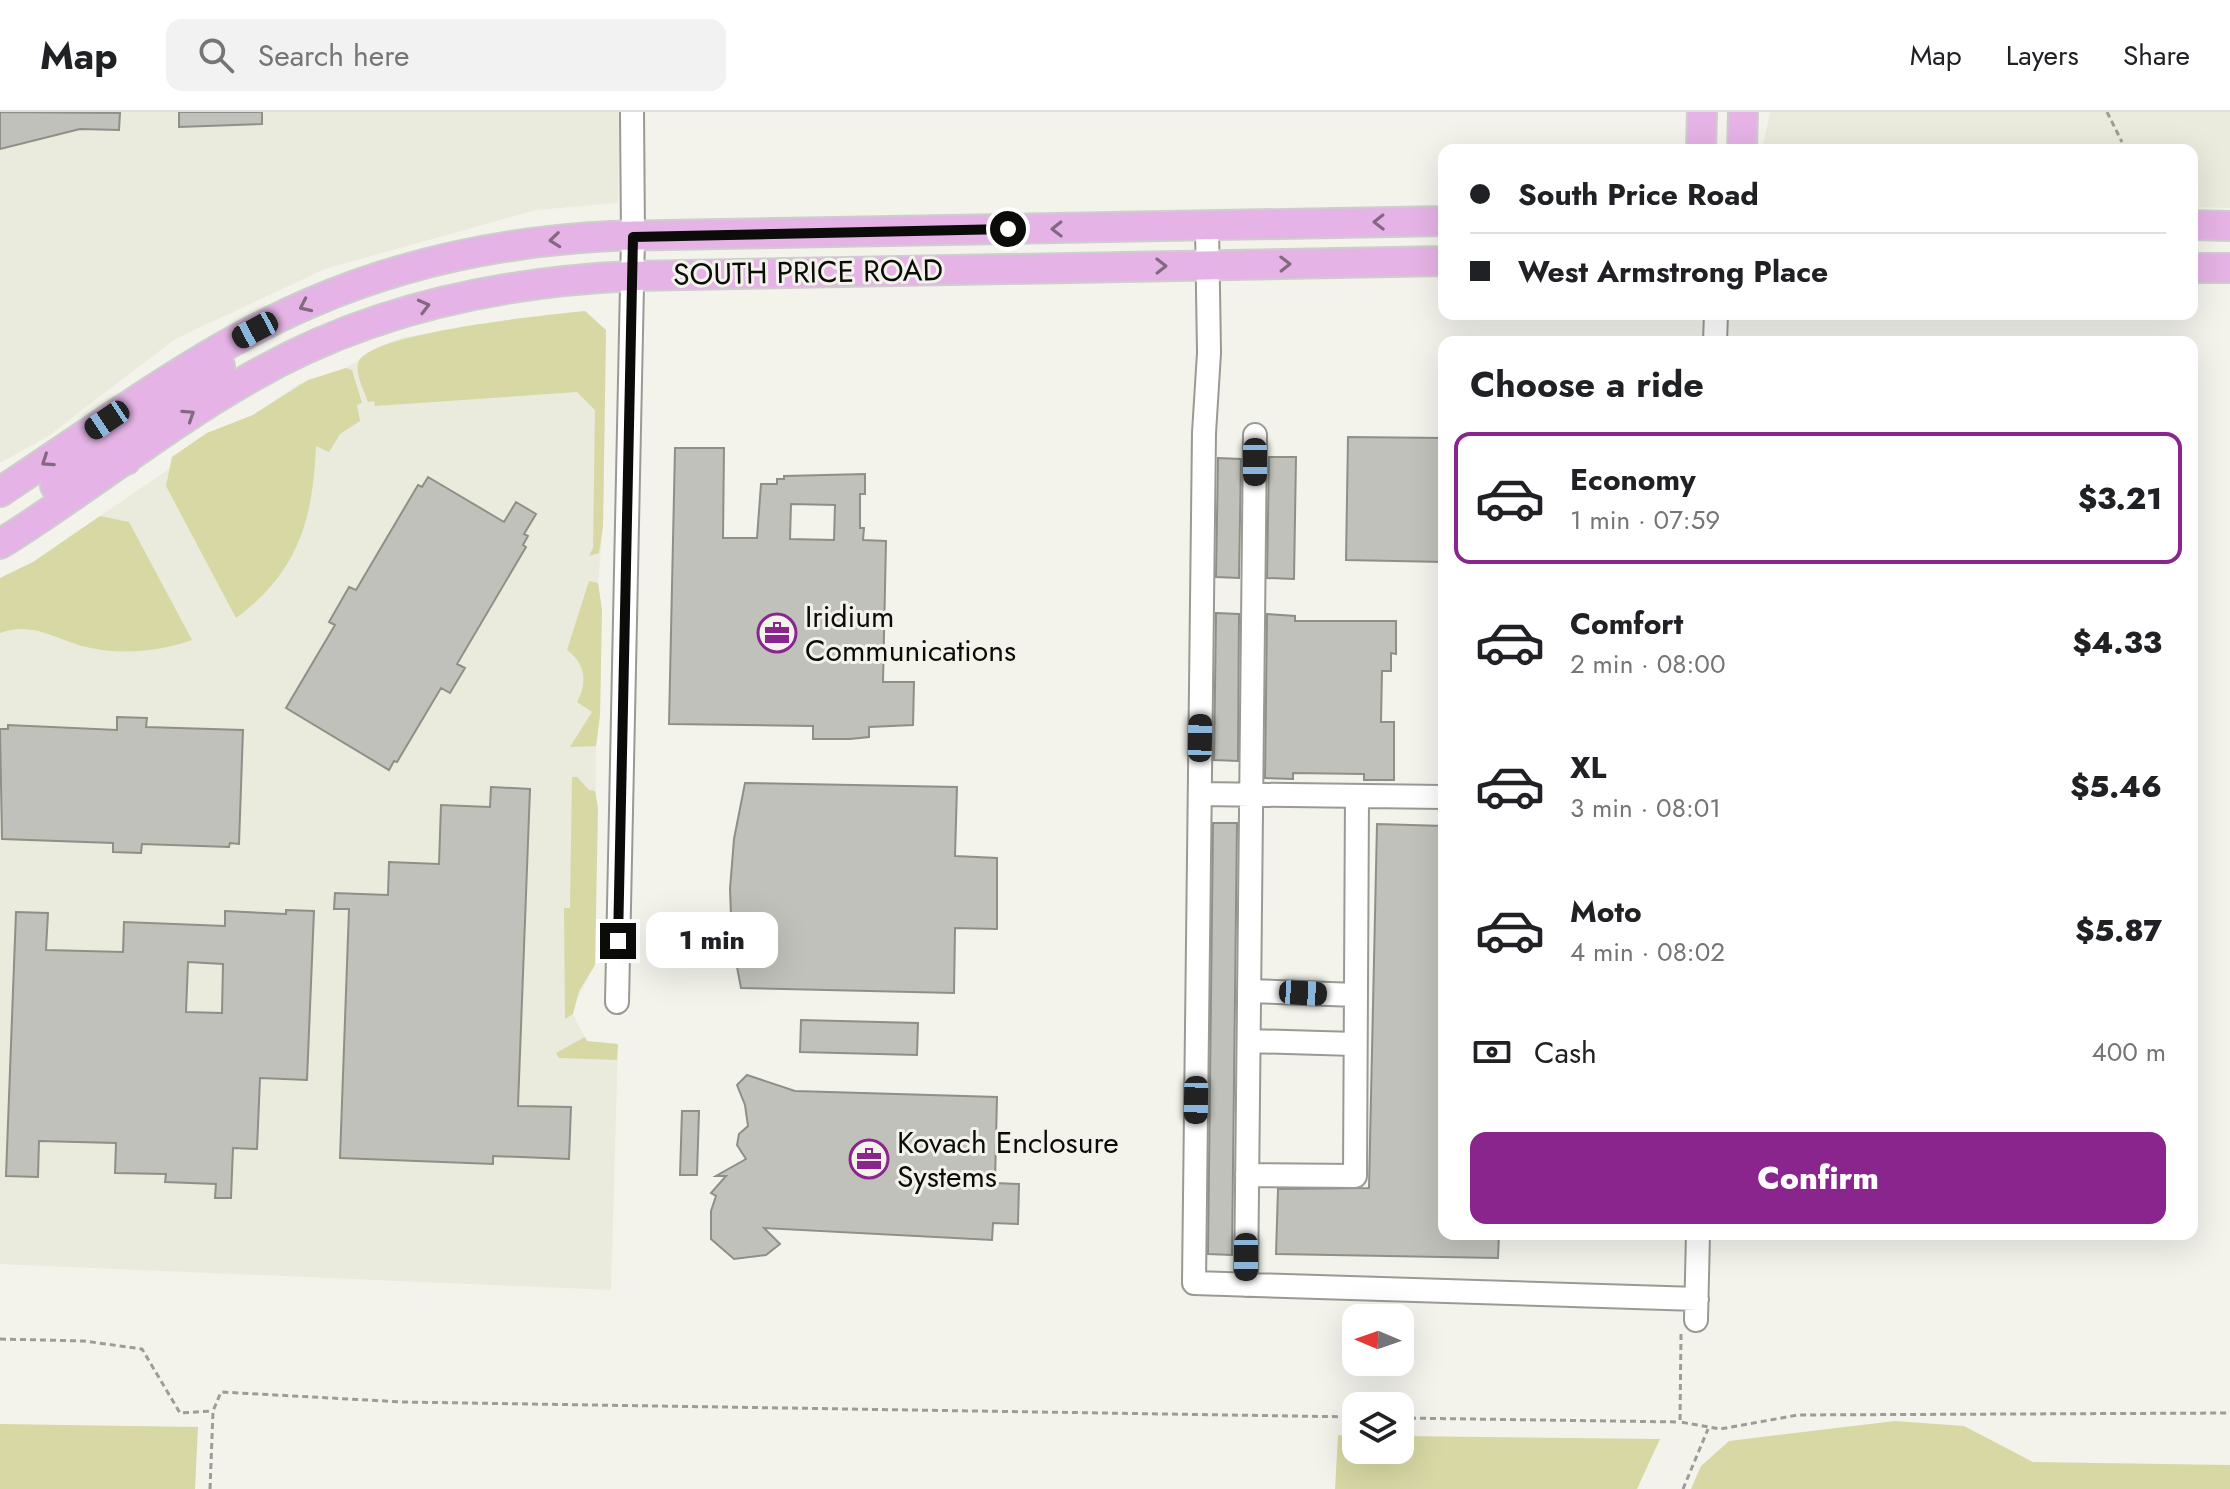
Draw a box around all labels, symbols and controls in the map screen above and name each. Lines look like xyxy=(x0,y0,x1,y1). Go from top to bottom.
search box xyxy=(166,19,726,91)
text: Map xyxy=(40,28,118,83)
icon: search xyxy=(194,33,238,77)
text: Search here xyxy=(258,34,410,77)
text: Map xyxy=(1910,35,1962,76)
text: Layers xyxy=(2006,35,2079,76)
text: Share xyxy=(2123,35,2190,76)
text: South Price Road xyxy=(1518,173,1759,216)
route start xyxy=(990,211,1026,247)
one-way arrow xyxy=(1372,214,1385,231)
one-way arrow xyxy=(1050,220,1063,237)
one-way arrow xyxy=(548,231,561,248)
street label: SOUTH PRICE ROAD xyxy=(673,248,943,296)
text: West Armstrong Place xyxy=(1518,250,1828,293)
one-way arrow xyxy=(1279,255,1292,273)
one-way arrow xyxy=(1155,257,1168,275)
one-way arrow xyxy=(298,296,313,312)
one-way arrow xyxy=(416,298,430,315)
car xyxy=(228,308,282,352)
text: Choose a ride xyxy=(1470,358,1704,410)
car xyxy=(80,397,134,443)
one-way arrow xyxy=(181,410,195,425)
car xyxy=(1243,438,1267,486)
one-way arrow xyxy=(42,451,56,466)
text: Economy xyxy=(1570,458,1696,501)
icon: car xyxy=(1474,462,1546,534)
text: $3.21 xyxy=(2078,477,2162,520)
text: 1 min · 07:59 xyxy=(1570,501,1720,539)
place label: Iridium Communications xyxy=(805,595,1016,672)
text: Comfort xyxy=(1570,602,1683,645)
icon: car xyxy=(1474,606,1546,678)
office icon: Iridium Communications xyxy=(756,612,798,654)
text: $4.33 xyxy=(2073,621,2162,664)
text: 2 min · 08:00 xyxy=(1570,645,1725,683)
car xyxy=(1188,714,1212,762)
text: XL xyxy=(1570,746,1606,789)
icon: car xyxy=(1474,750,1546,822)
text: $5.46 xyxy=(2070,765,2162,808)
text: 3 min · 08:01 xyxy=(1570,789,1721,827)
text: Moto xyxy=(1570,890,1642,933)
icon: car xyxy=(1474,894,1546,966)
text: $5.87 xyxy=(2075,909,2162,952)
callout: 1 min xyxy=(646,913,778,969)
text: 1 min xyxy=(679,921,745,959)
route end xyxy=(600,923,636,959)
text: 4 min · 08:02 xyxy=(1570,933,1725,971)
car xyxy=(1278,980,1328,1006)
icon: cash xyxy=(1470,1030,1514,1074)
text: Cash xyxy=(1534,1031,1597,1074)
text: 400 m xyxy=(2092,1033,2166,1071)
car xyxy=(1184,1076,1208,1124)
place label: Kovach Enclosure Systems xyxy=(897,1121,1119,1198)
button: Confirm xyxy=(1470,1132,2166,1224)
office icon: Kovach Enclosure Systems xyxy=(848,1138,890,1180)
car xyxy=(1234,1233,1258,1281)
north arrow xyxy=(1342,1304,1414,1376)
map controls xyxy=(1342,1304,1414,1464)
button: layers xyxy=(1342,1392,1414,1464)

